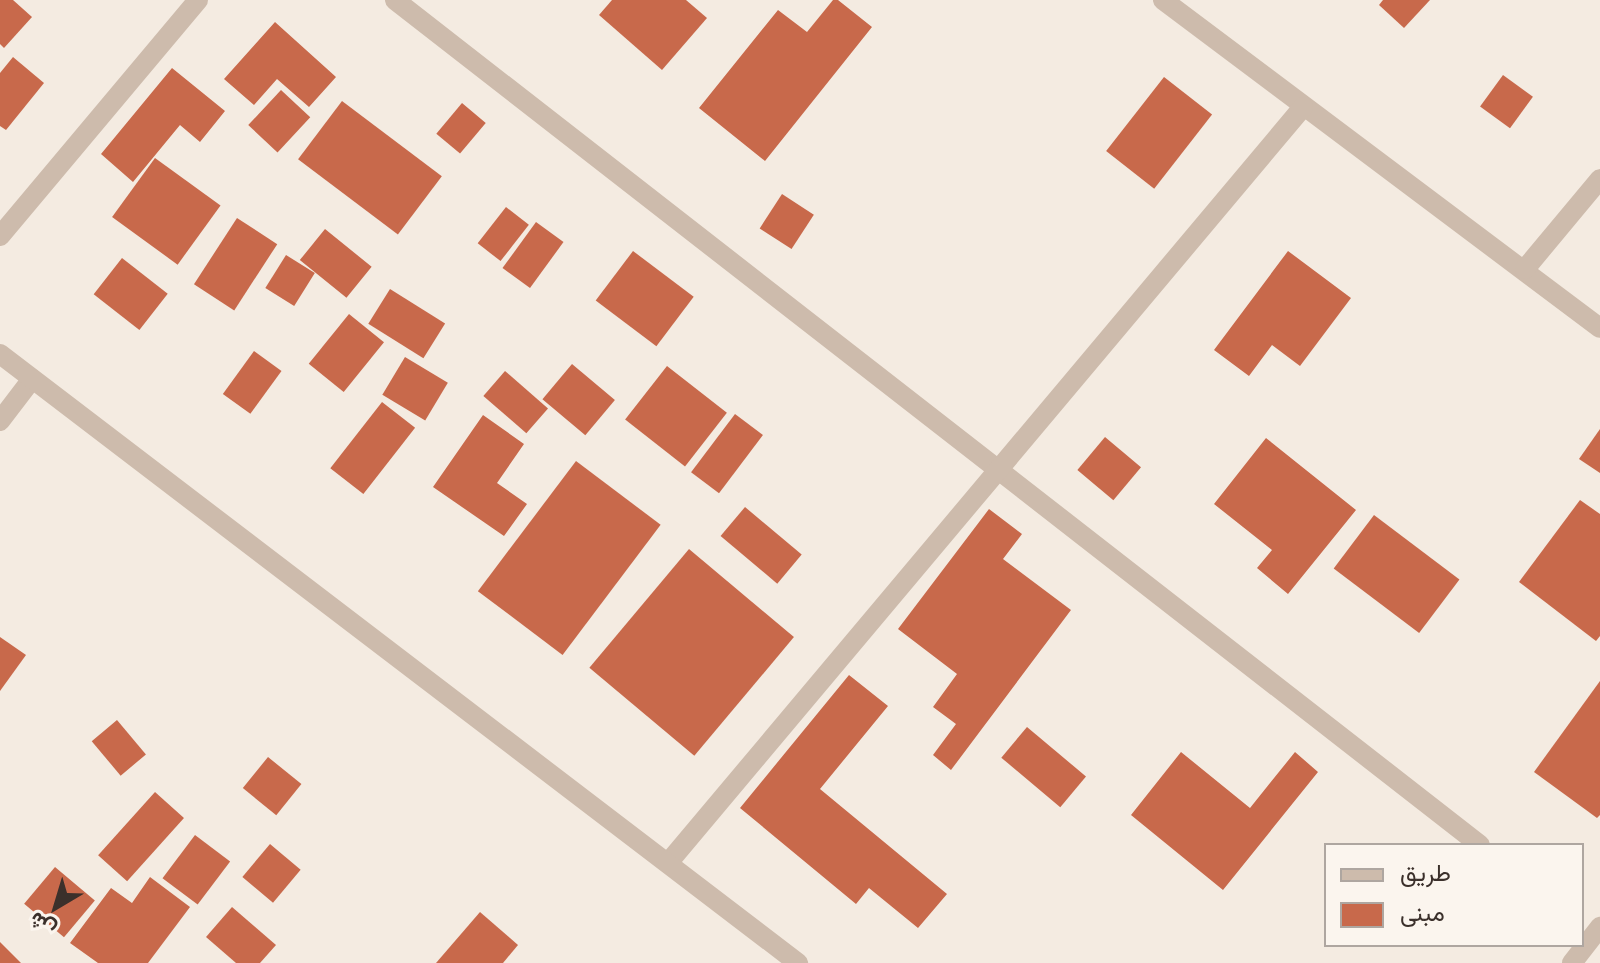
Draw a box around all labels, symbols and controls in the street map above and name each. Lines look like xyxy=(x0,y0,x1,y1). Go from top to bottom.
legend xyxy=(1324,843,1584,947)
text: طريق xyxy=(1400,857,1451,886)
north arrow xyxy=(16,867,96,947)
text: مبنى xyxy=(1400,897,1445,926)
text: ش xyxy=(23,908,60,944)

